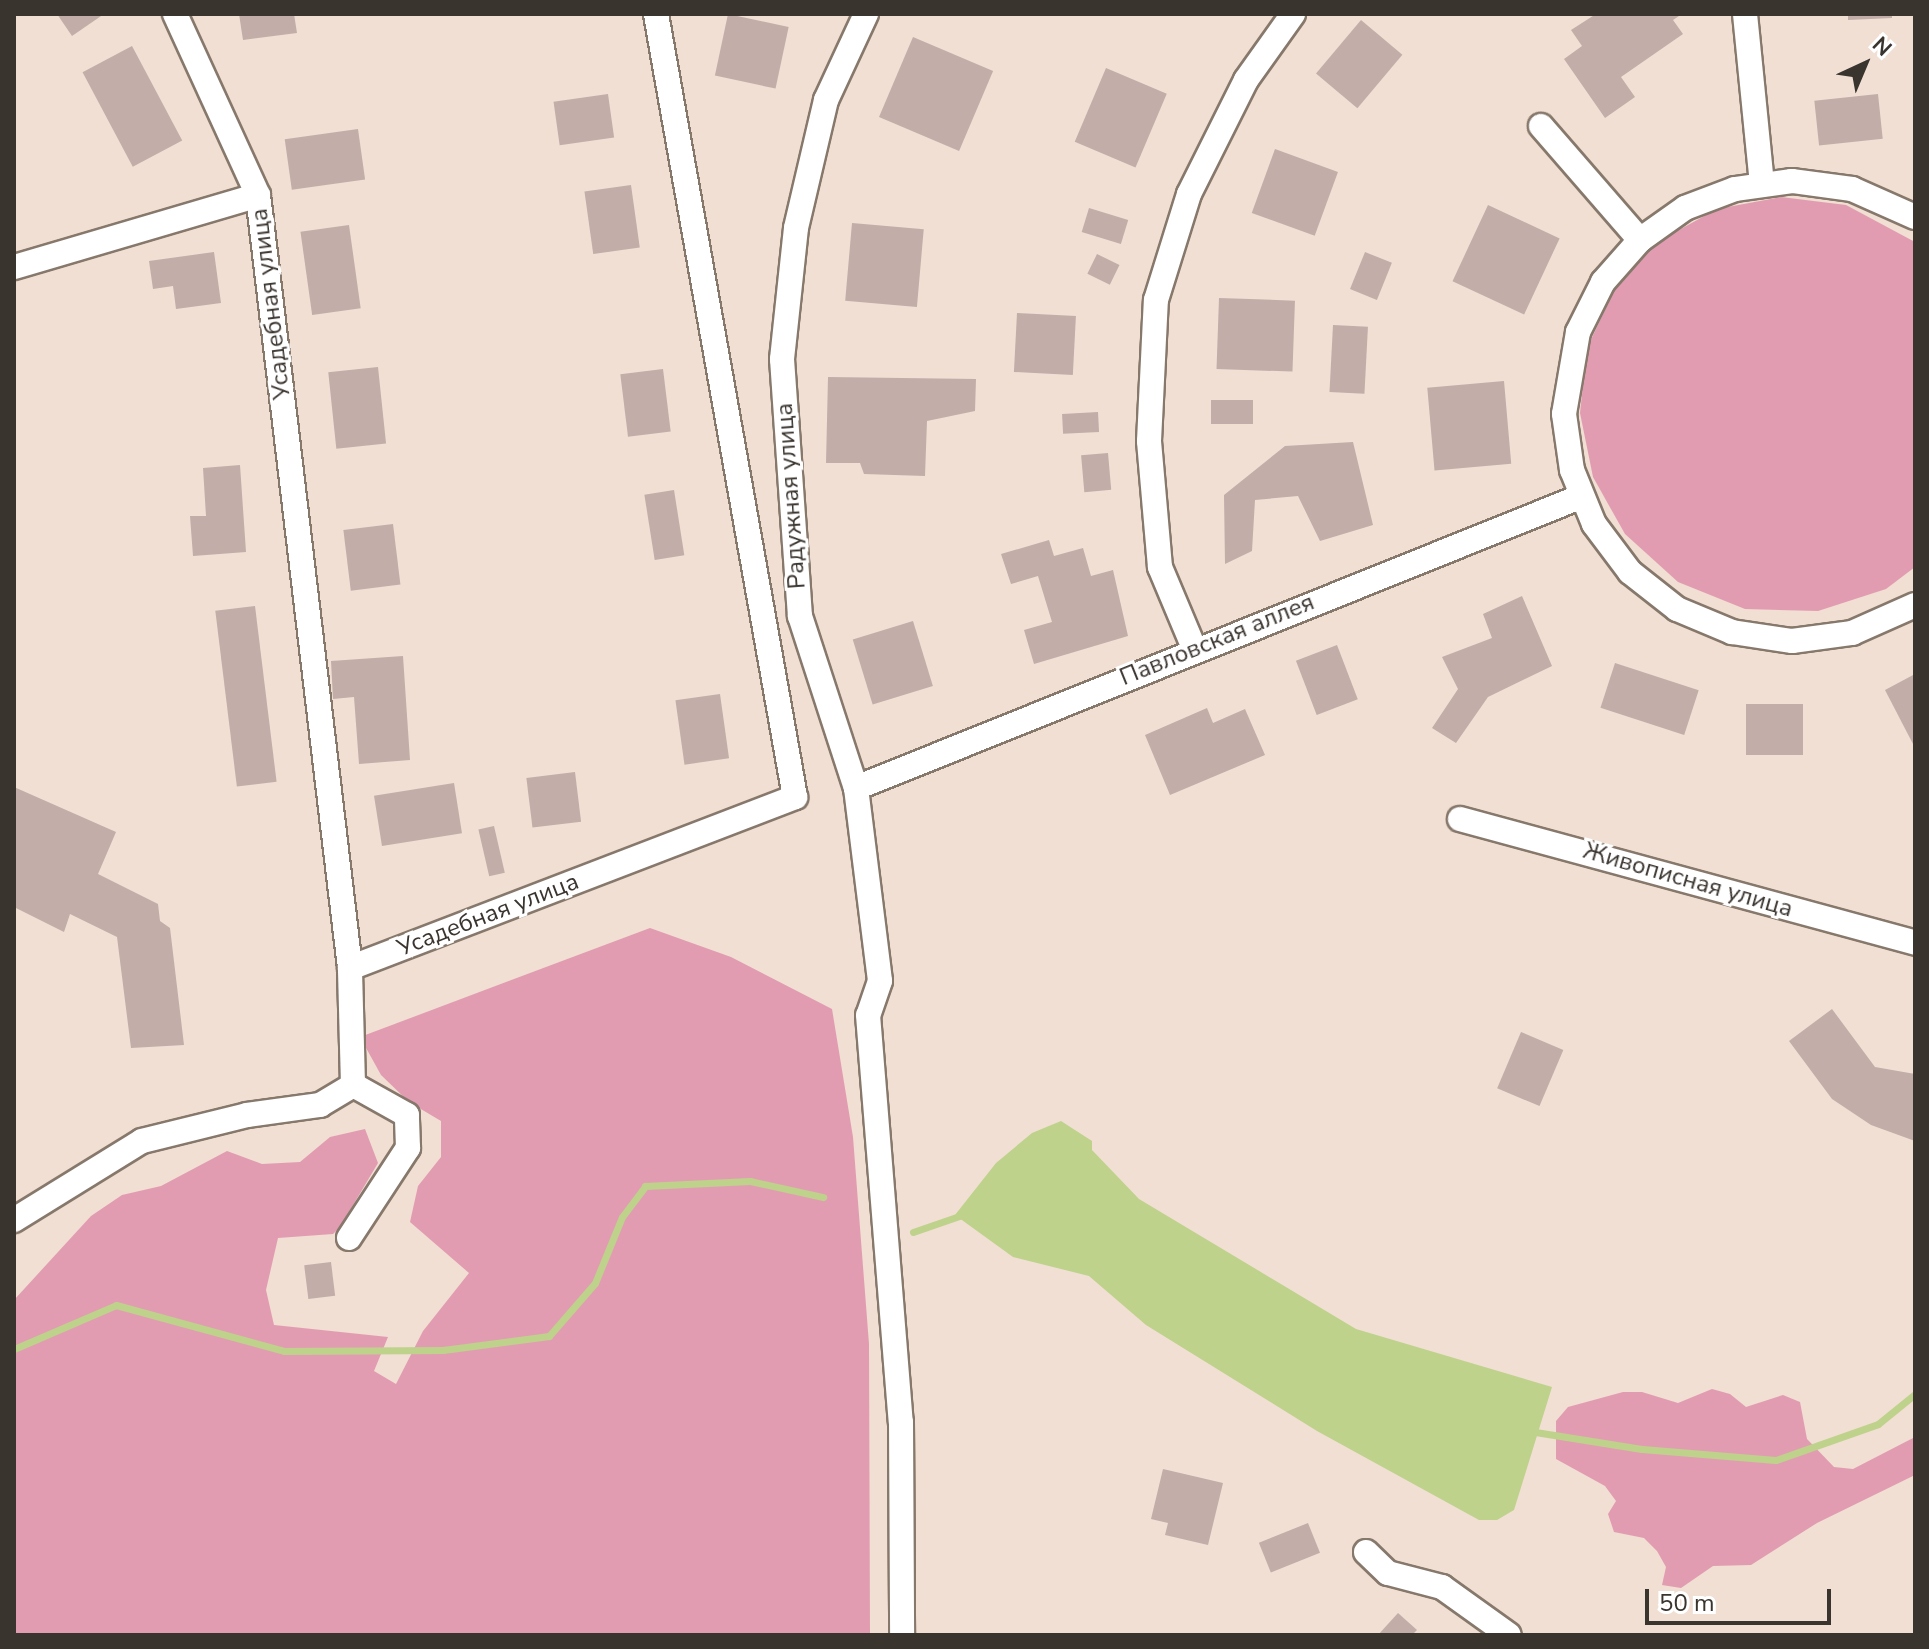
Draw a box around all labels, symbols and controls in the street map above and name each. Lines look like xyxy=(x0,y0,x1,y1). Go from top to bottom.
north arrow xyxy=(1825,24,1905,104)
text: N xyxy=(1865,30,1898,63)
street label: Усадебная улица xyxy=(245,207,297,401)
street label: Радужная улица xyxy=(770,402,812,590)
street label: Павловская аллея xyxy=(1116,588,1318,692)
street label: Живописная улица xyxy=(1580,836,1796,924)
street label: Усадебная улица xyxy=(393,867,583,963)
scale bar xyxy=(1649,1573,1835,1623)
text: 50 m xyxy=(1659,1587,1715,1619)

